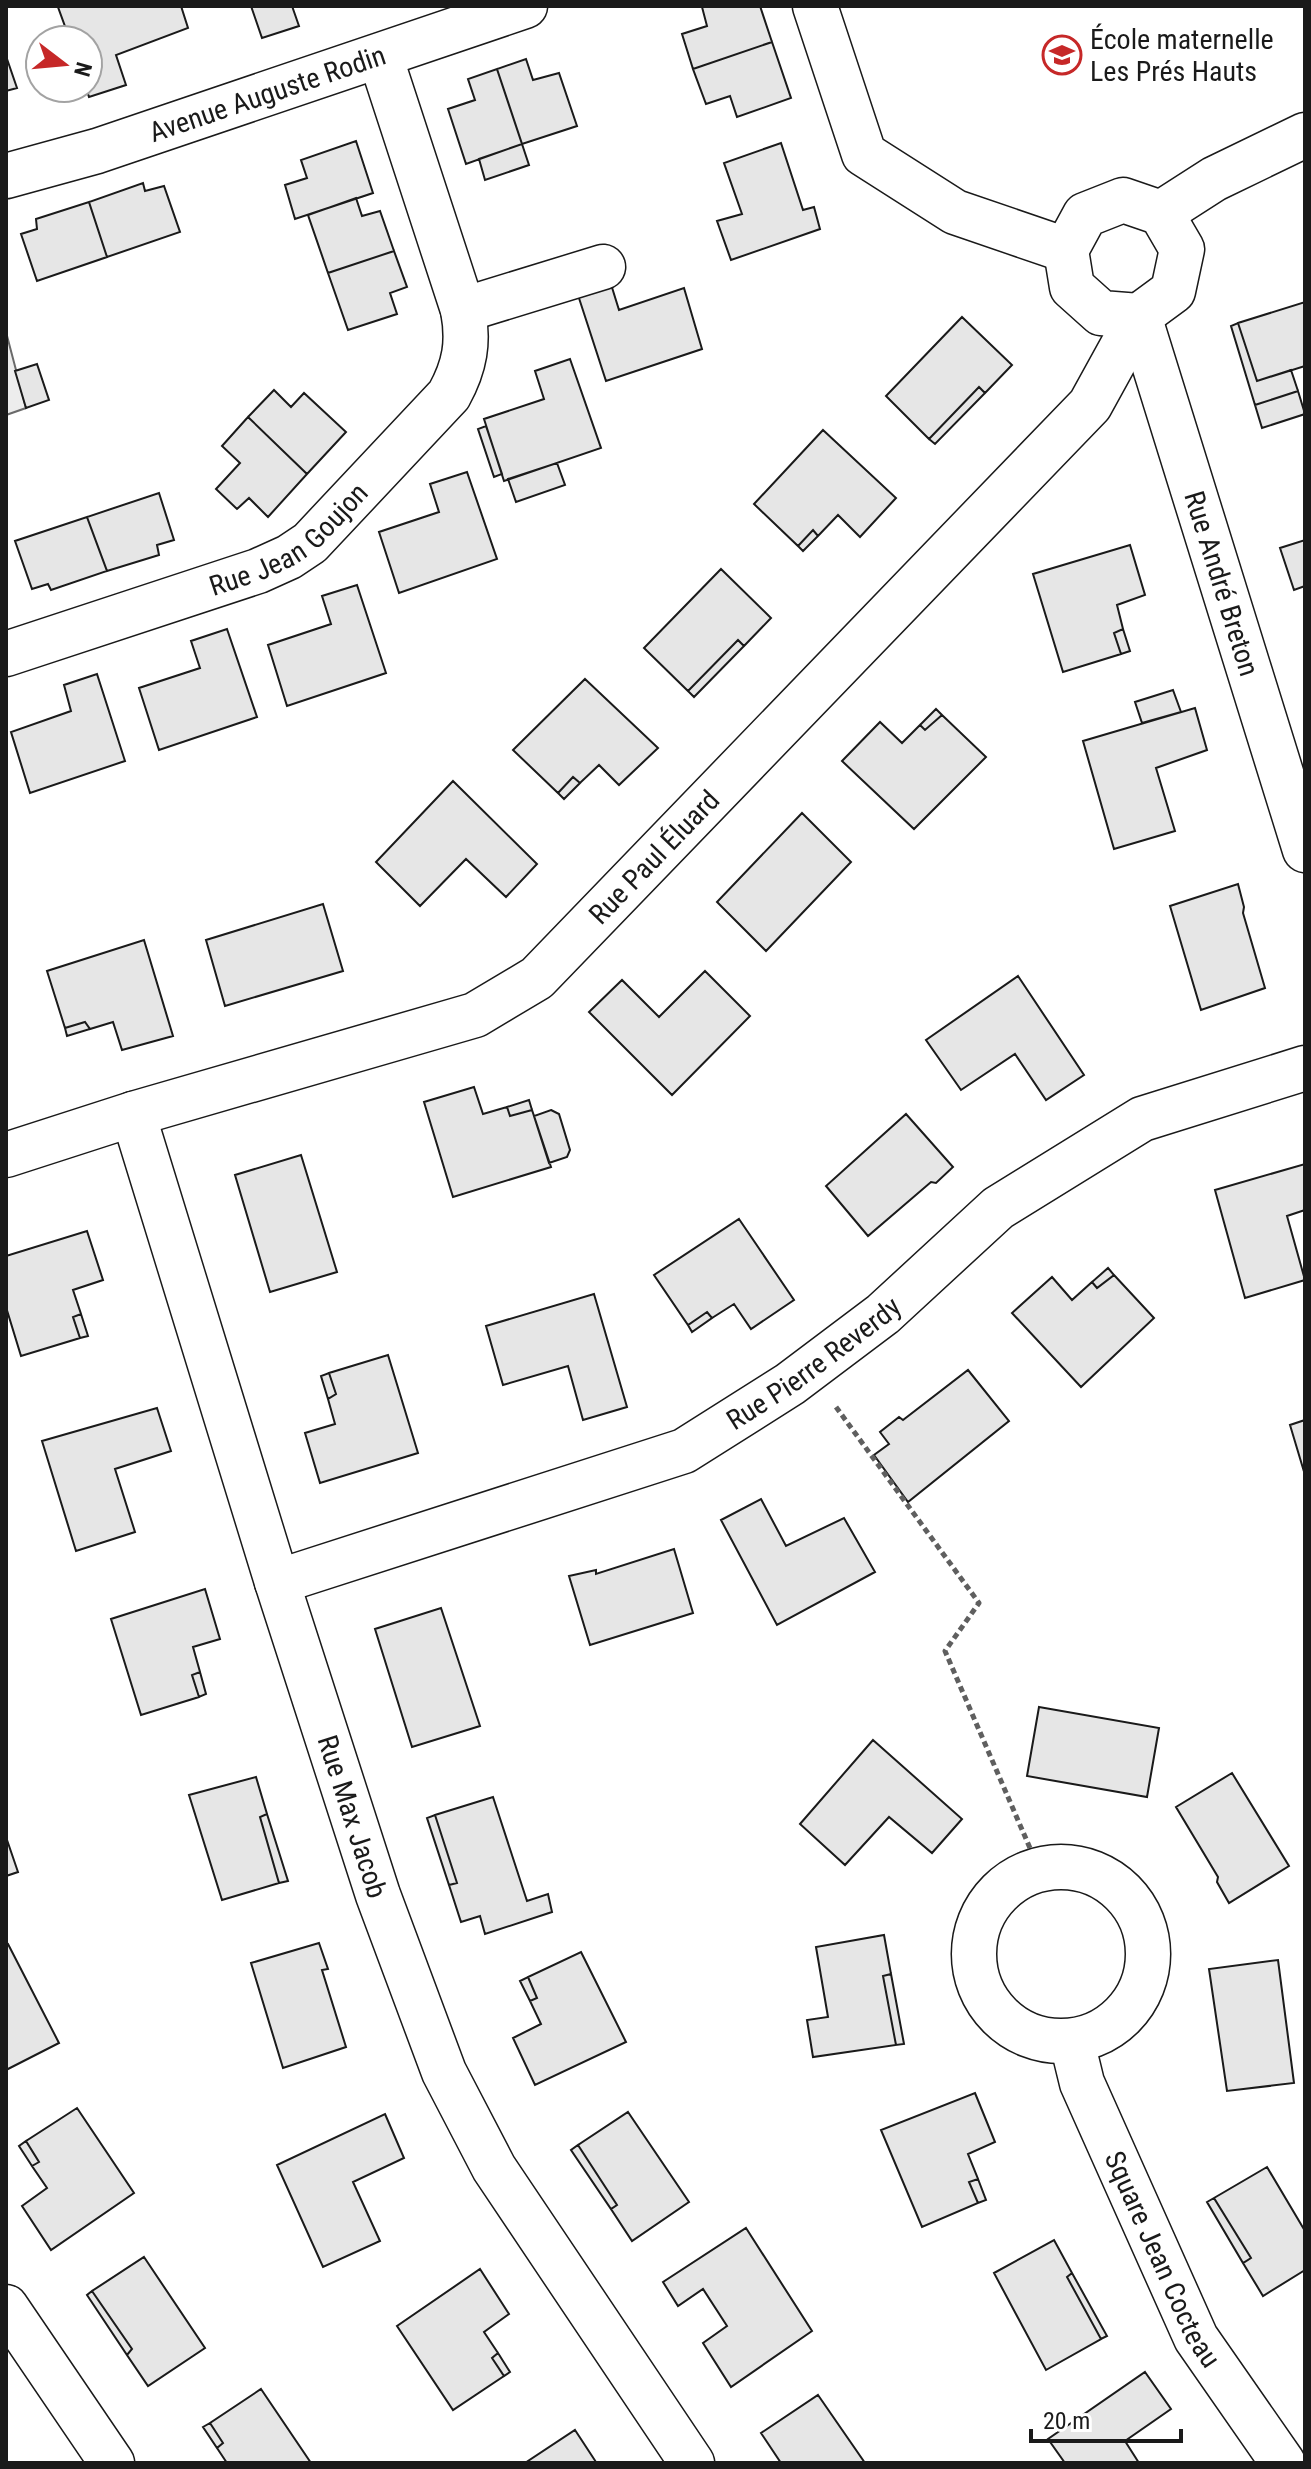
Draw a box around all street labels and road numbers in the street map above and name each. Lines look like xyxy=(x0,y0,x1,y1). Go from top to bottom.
street label: Avenue Auguste Rodin xyxy=(145,38,390,149)
street label: Rue Jean Goujon xyxy=(205,476,374,602)
street label: Rue André Breton xyxy=(1178,487,1266,680)
street label: Rue Paul Éluard xyxy=(582,783,726,930)
street label: Rue Pierre Reverdy xyxy=(720,1290,907,1436)
street label: Rue Max Jacob xyxy=(311,1731,394,1902)
street label: Square Jean Cocteau xyxy=(1098,2146,1228,2374)

